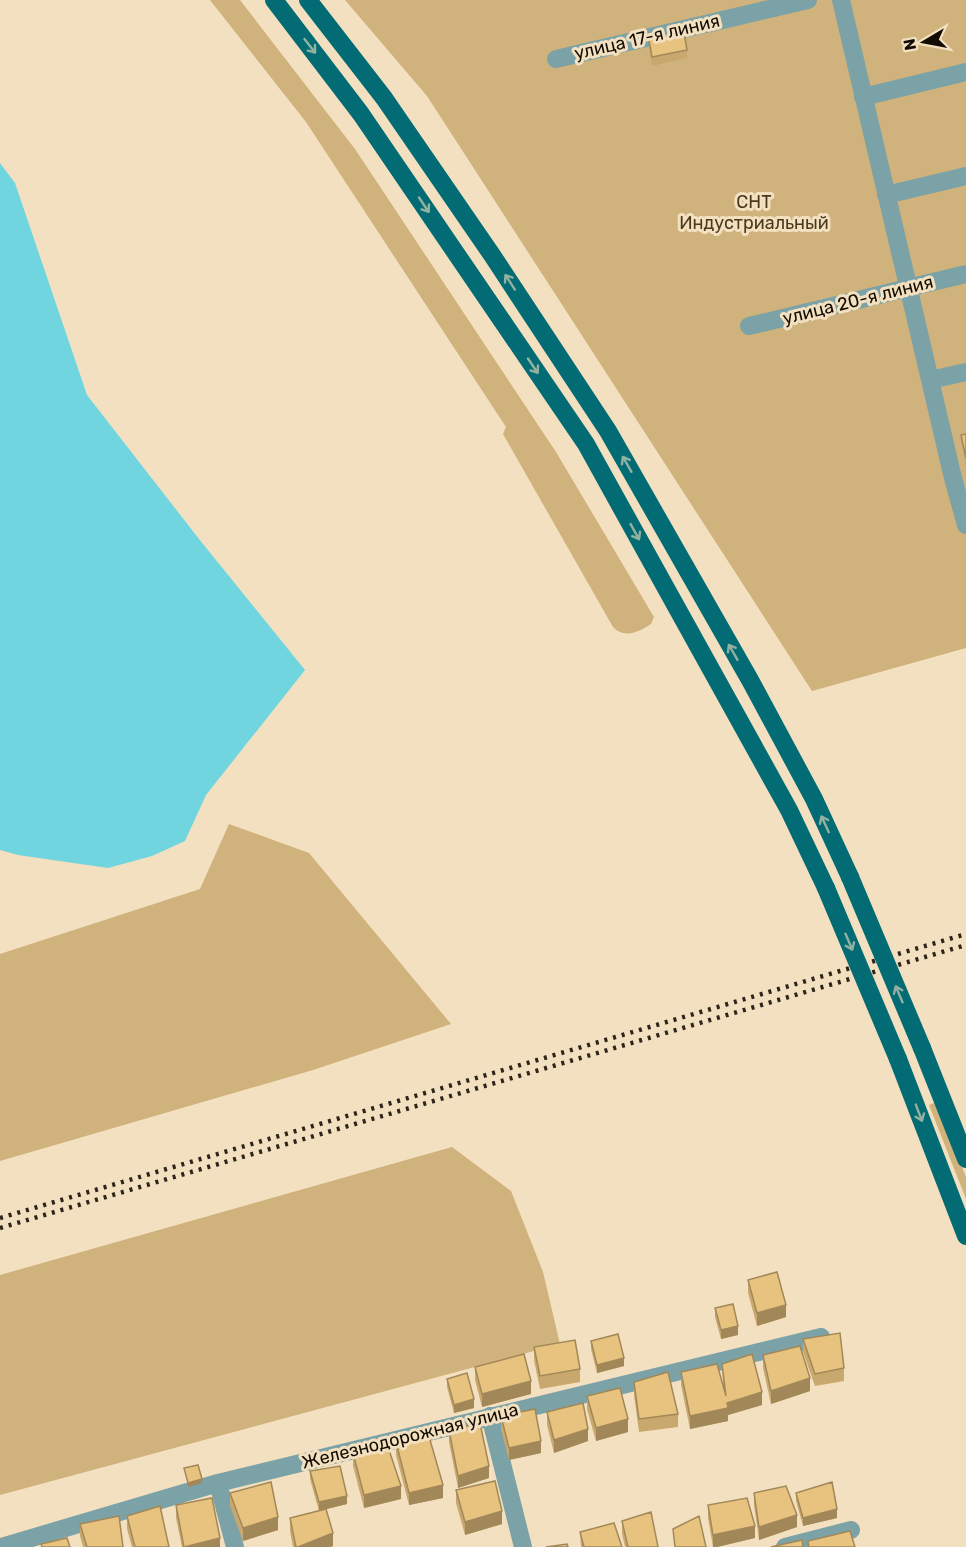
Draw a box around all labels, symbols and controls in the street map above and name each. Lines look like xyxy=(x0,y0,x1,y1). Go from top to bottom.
street label: улица 17-я линия xyxy=(572,10,722,64)
north arrow xyxy=(894,12,954,72)
text: N xyxy=(899,37,920,52)
one-way arrow xyxy=(303,38,316,54)
park label: СНТ Индустриальный xyxy=(679,191,829,234)
one-way arrow xyxy=(417,196,430,213)
street label: улица 20-я линия xyxy=(781,271,935,329)
one-way arrow xyxy=(504,275,516,291)
one-way arrow xyxy=(527,357,539,374)
one-way arrow xyxy=(620,456,632,473)
one-way arrow xyxy=(629,523,641,540)
one-way arrow xyxy=(727,644,739,661)
one-way arrow xyxy=(819,815,831,833)
one-way arrow xyxy=(844,932,855,951)
one-way arrow xyxy=(893,985,904,1004)
one-way arrow xyxy=(914,1104,925,1122)
street label: Железнодорожная улица xyxy=(299,1398,521,1474)

